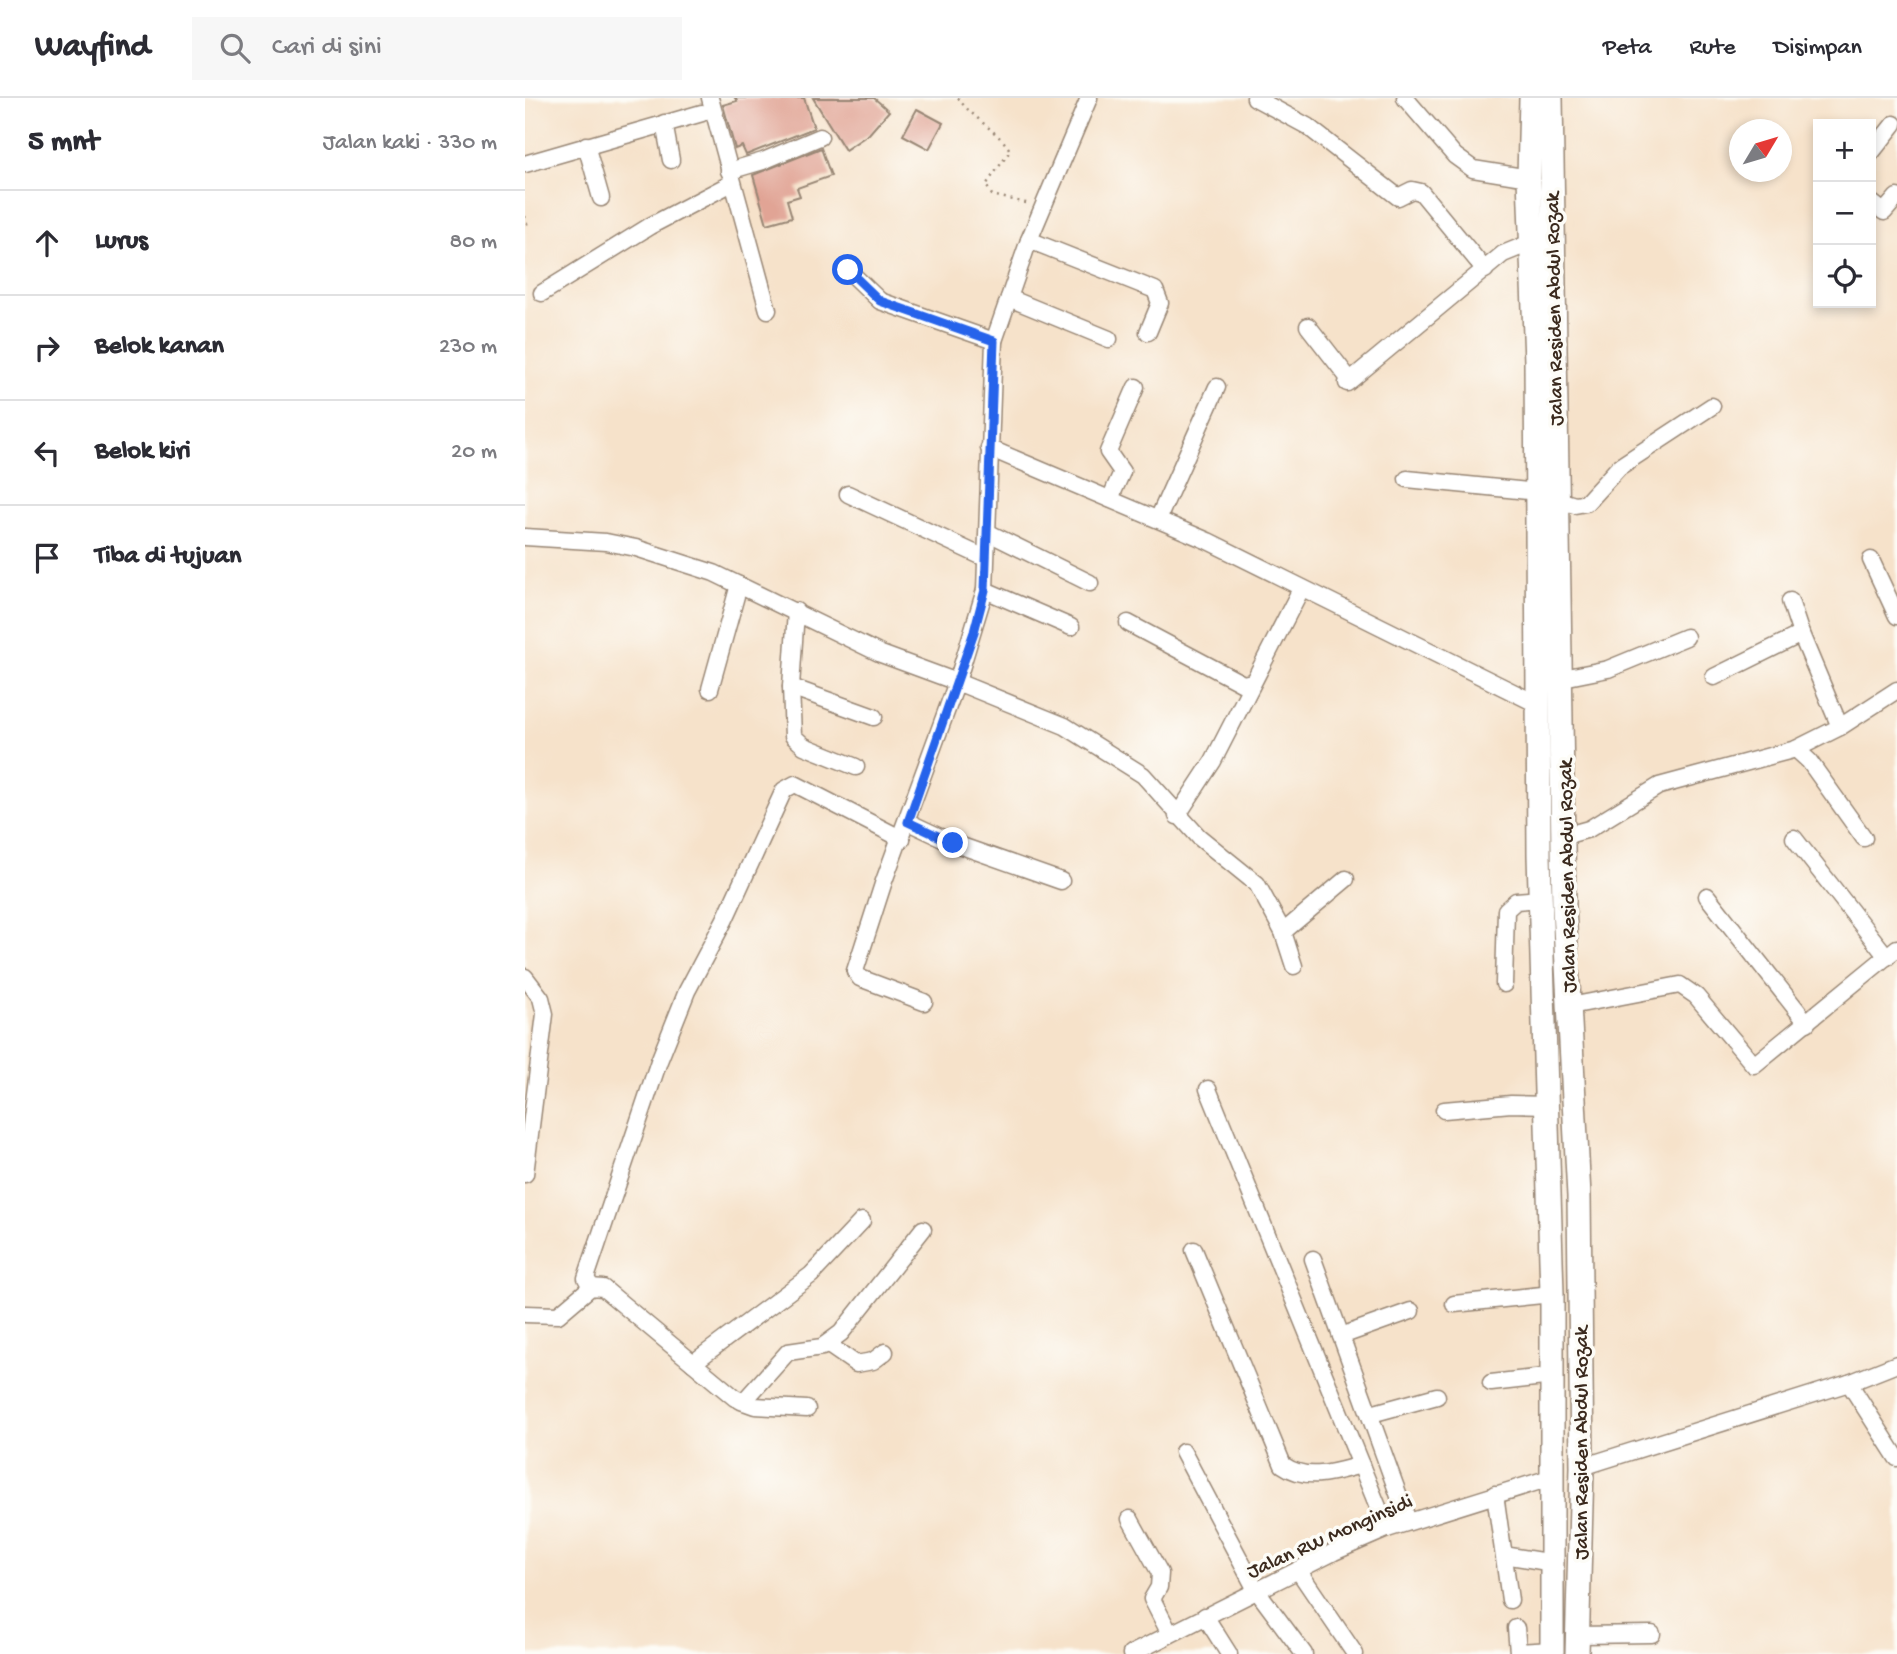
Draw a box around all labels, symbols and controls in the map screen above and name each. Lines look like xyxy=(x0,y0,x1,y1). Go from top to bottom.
search box xyxy=(192,17,682,80)
text: Wayfind xyxy=(35,29,150,67)
icon: search xyxy=(216,29,254,67)
text: Cari di sini xyxy=(272,33,382,64)
text: Peta xyxy=(1603,34,1652,63)
text: Rute xyxy=(1690,34,1736,63)
text: Disimpan xyxy=(1774,34,1862,63)
north arrow xyxy=(1729,119,1792,182)
map controls xyxy=(1813,119,1876,308)
button: + xyxy=(1813,119,1876,182)
text: 5 mnt xyxy=(28,126,99,161)
text: Jalan kaki · 330 m xyxy=(323,130,497,157)
button: − xyxy=(1813,182,1876,245)
street label: Jalan Residen Abdul Rozak xyxy=(1542,189,1571,426)
icon: ahead xyxy=(28,224,66,262)
text: Lurus xyxy=(95,227,148,258)
text: 80 m xyxy=(450,229,497,256)
button: locate xyxy=(1813,245,1876,308)
route start xyxy=(832,254,863,285)
icon: right xyxy=(28,329,66,367)
text: Belok kanan xyxy=(95,332,224,363)
text: 230 m xyxy=(439,334,497,361)
icon: left xyxy=(28,434,66,472)
text: Belok kiri xyxy=(95,437,191,468)
text: 20 m xyxy=(451,439,497,466)
icon: arrive xyxy=(28,539,66,577)
text: Tiba di tujuan xyxy=(95,542,241,573)
street label: Jalan Residen Abdul Rozak xyxy=(1555,756,1584,993)
route end xyxy=(937,827,968,858)
street label: Jalan Residen Abdul Rozak xyxy=(1571,1324,1596,1560)
street label: Jalan RW Monginsidi xyxy=(1244,1490,1417,1586)

